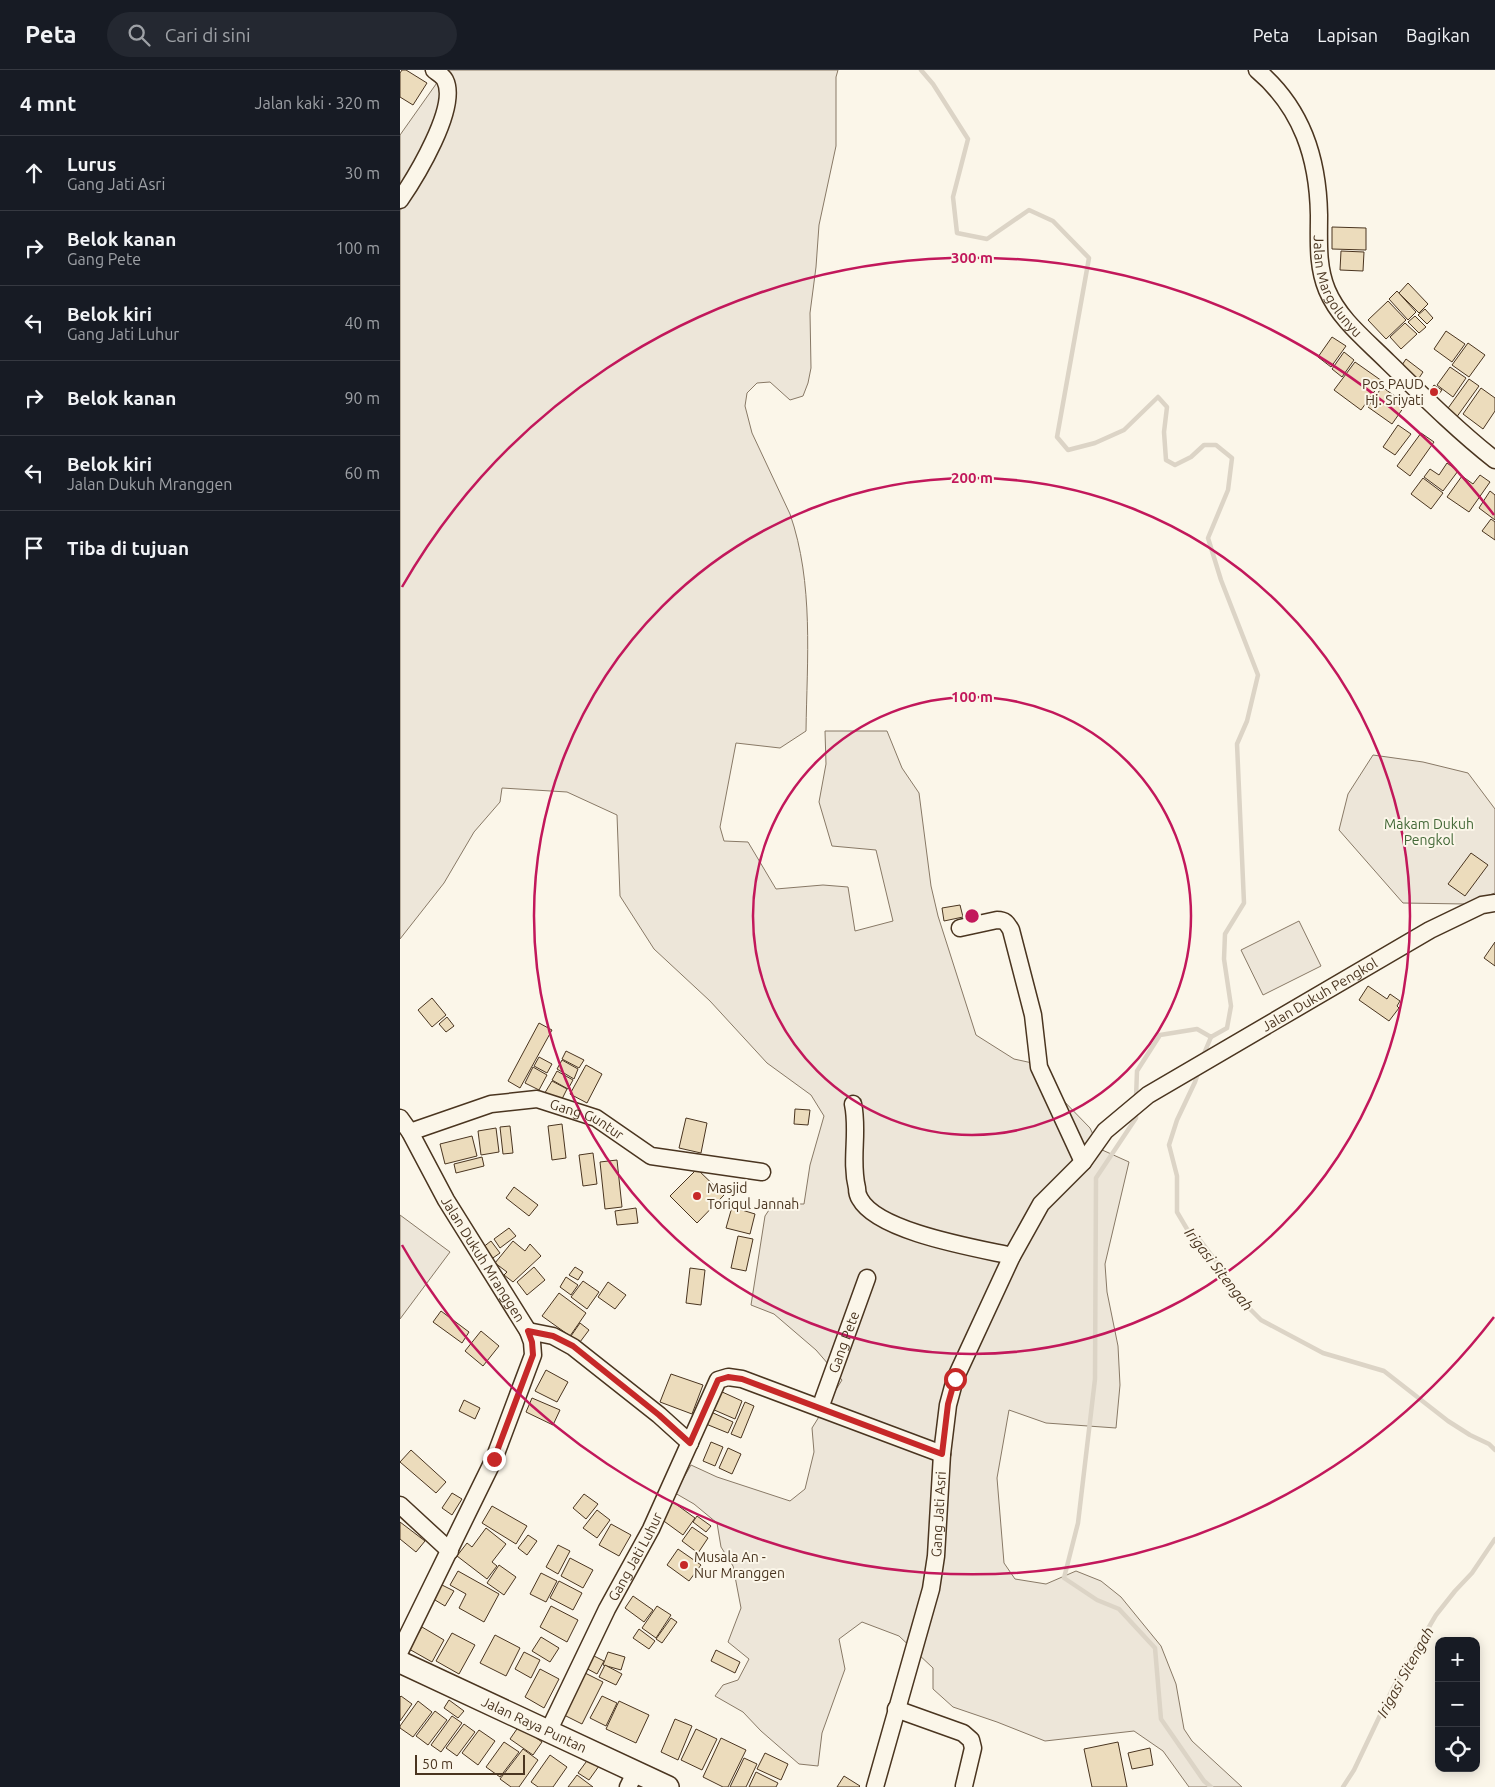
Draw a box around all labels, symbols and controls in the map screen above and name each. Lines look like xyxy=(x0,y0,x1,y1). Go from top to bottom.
search box xyxy=(107,12,457,57)
text: Peta xyxy=(25,21,77,48)
icon: search xyxy=(125,21,153,49)
text: Cari di sini xyxy=(165,24,251,46)
text: Peta xyxy=(1253,25,1289,45)
text: Lapisan xyxy=(1317,25,1378,45)
text: Bagikan xyxy=(1406,25,1470,45)
text: 4 mnt xyxy=(20,91,76,115)
text: Jalan kaki · 320 m xyxy=(255,94,380,112)
text: Lurus xyxy=(67,153,116,175)
icon: ahead xyxy=(20,159,48,187)
text: 30 m xyxy=(344,164,380,182)
text: Gang Jati Asri xyxy=(67,175,165,193)
text: Belok kanan xyxy=(67,228,176,250)
icon: right xyxy=(20,234,48,262)
street label: Jalan Margolunyu xyxy=(1311,235,1365,340)
text: 100 m xyxy=(335,239,380,257)
text: 300 m xyxy=(951,249,993,266)
text: Gang Pete xyxy=(67,250,141,268)
text: Belok kiri xyxy=(67,303,152,325)
icon: left xyxy=(20,309,48,337)
text: 40 m xyxy=(344,314,380,332)
text: Gang Jati Luhur xyxy=(67,325,179,343)
place label: Pos PAUD Hj. Sriyati xyxy=(1362,376,1424,408)
icon: right xyxy=(20,384,48,412)
marker: Pos PAUD Hj. Sriyati xyxy=(1428,386,1440,398)
text: Belok kanan xyxy=(67,387,176,409)
text: 90 m xyxy=(344,389,380,407)
text: Belok kiri xyxy=(67,453,152,475)
icon: left xyxy=(20,459,48,487)
text: 60 m xyxy=(344,464,380,482)
text: 200 m xyxy=(951,469,993,486)
text: Jalan Dukuh Mranggen xyxy=(67,475,232,493)
icon: arrive xyxy=(20,534,48,562)
text: Tiba di tujuan xyxy=(67,537,189,559)
text: 100 m xyxy=(951,688,993,705)
park label: Makam Dukuh Pengkol xyxy=(1384,816,1474,848)
centre of rings xyxy=(963,907,981,925)
street label: Jalan Dukuh Pengkol xyxy=(1259,954,1380,1035)
street label: Gang Guntur xyxy=(548,1096,627,1143)
place label: Masjid Toriqul Jannah xyxy=(707,1180,799,1212)
marker: Masjid Toriqul Jannah xyxy=(691,1190,703,1202)
street label: Jalan Dukuh Mranggen xyxy=(438,1194,528,1325)
water label: Irigasi Sitengah xyxy=(1181,1224,1257,1314)
street label: Gang Pete xyxy=(825,1309,862,1375)
route start xyxy=(944,1368,967,1391)
route end xyxy=(483,1448,506,1471)
street label: Gang Jati Asri xyxy=(928,1471,949,1558)
street label: Gang Jati Luhur xyxy=(605,1509,666,1604)
place label: Musala An - Nur Mranggen xyxy=(694,1549,785,1581)
marker: Musala An - Nur Mranggen xyxy=(678,1559,690,1571)
water label: Irigasi Sitengah xyxy=(1373,1624,1437,1720)
map controls xyxy=(1435,1637,1480,1772)
button: + xyxy=(1435,1637,1480,1682)
button: − xyxy=(1435,1682,1480,1727)
street label: Jalan Raya Puntan xyxy=(479,1693,589,1756)
button: locate xyxy=(1435,1727,1480,1772)
scale bar xyxy=(415,1752,525,1775)
text: 50 m xyxy=(422,1756,453,1772)

